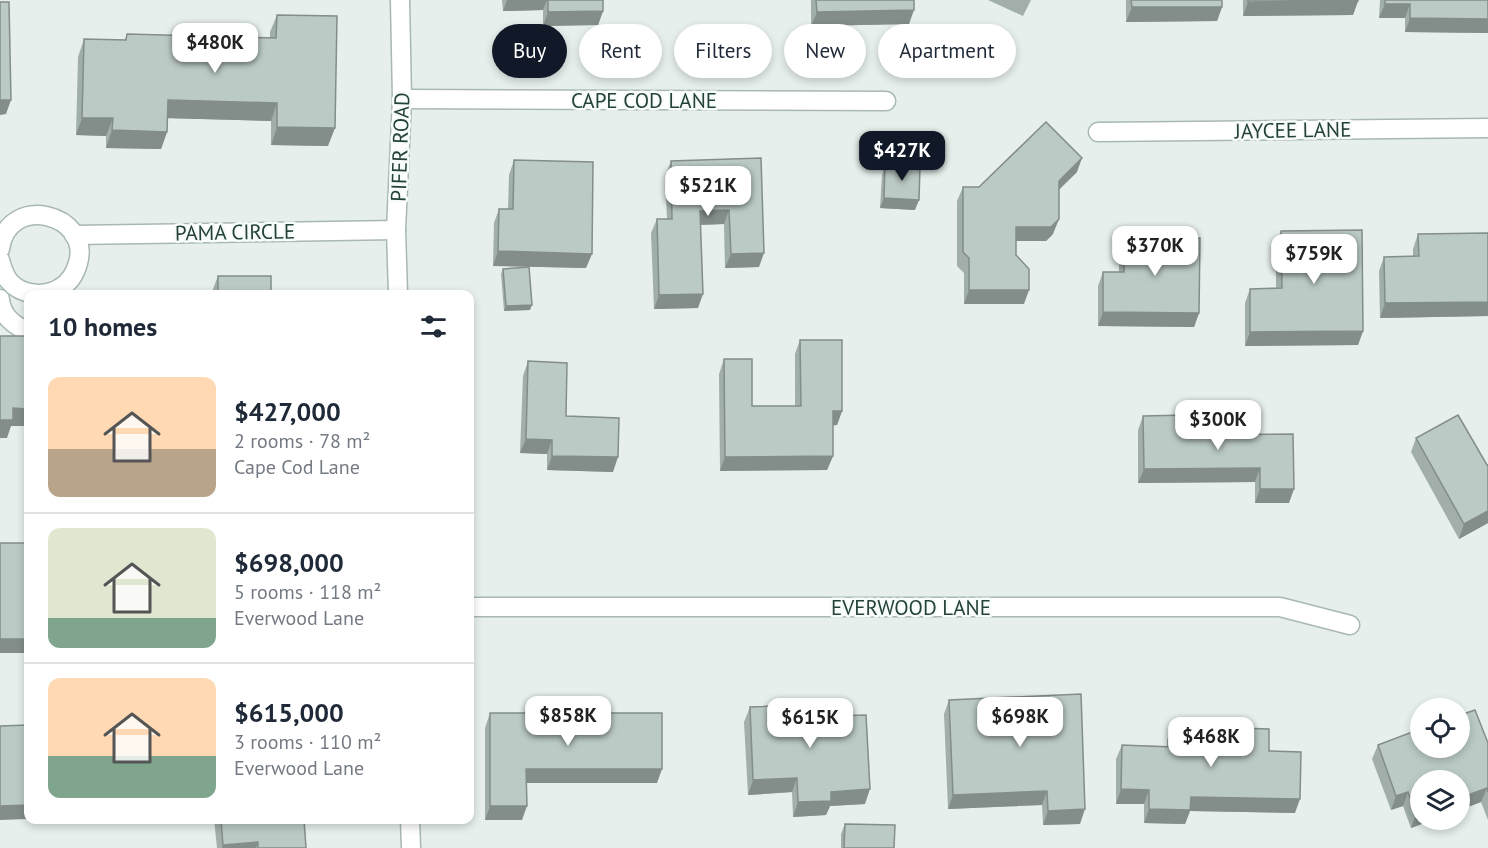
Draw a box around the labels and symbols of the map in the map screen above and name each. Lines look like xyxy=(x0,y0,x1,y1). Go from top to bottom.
pin: $480K xyxy=(173,23,257,74)
street label: CAPE COD LANE xyxy=(571,87,717,114)
street label: PIFER ROAD xyxy=(385,92,415,202)
street label: JAYCEE LANE xyxy=(1233,115,1352,145)
pin: $427K xyxy=(860,131,944,182)
pin: $521K xyxy=(666,166,750,217)
street label: PAMA CIRCLE xyxy=(175,217,295,247)
pin: $370K xyxy=(1113,226,1197,277)
pin: $759K xyxy=(1272,234,1356,285)
pin: $300K xyxy=(1176,400,1260,451)
street label: EVERWOOD LANE xyxy=(831,594,991,621)
pin: $858K xyxy=(526,696,610,747)
pin: $698K xyxy=(978,697,1062,748)
pin: $615K xyxy=(768,698,852,749)
pin: $468K xyxy=(1169,717,1253,768)

